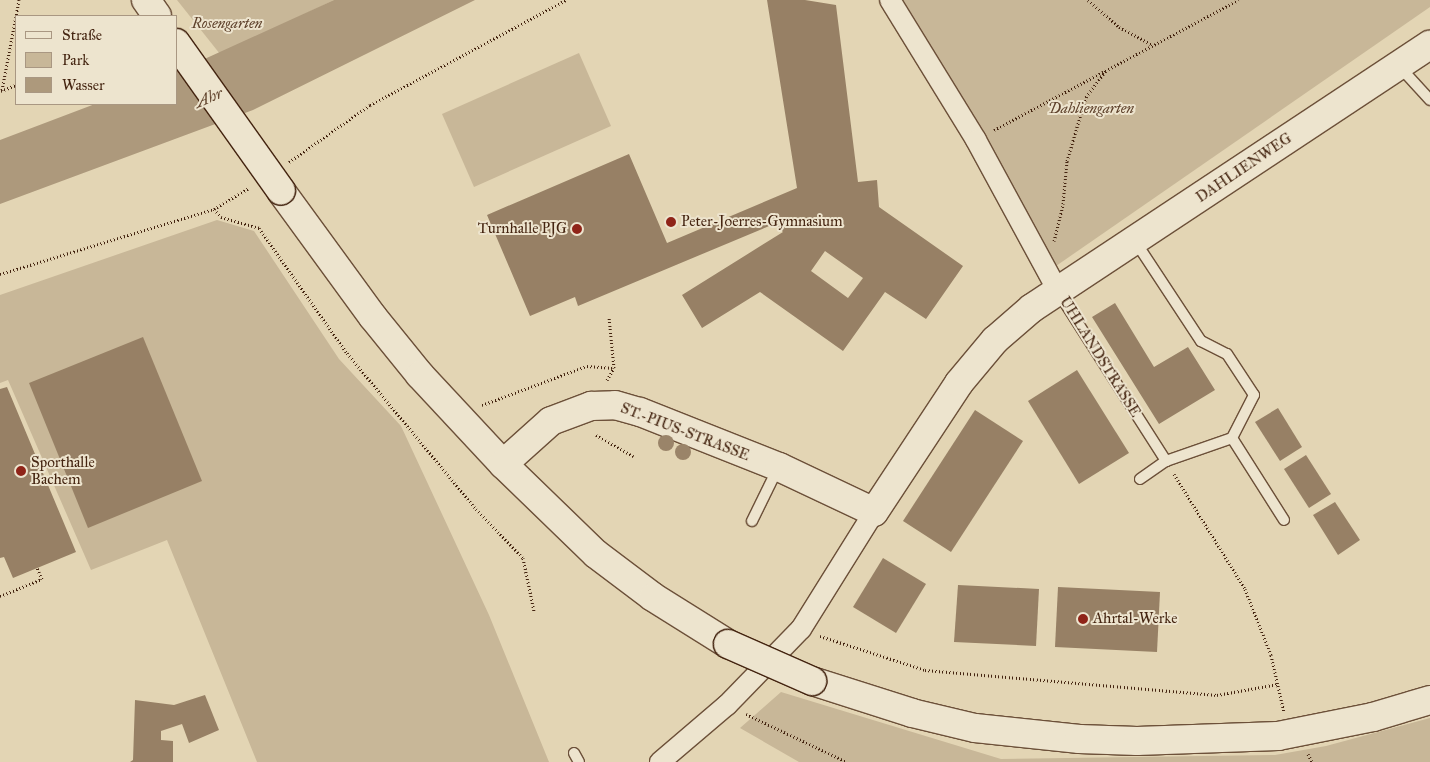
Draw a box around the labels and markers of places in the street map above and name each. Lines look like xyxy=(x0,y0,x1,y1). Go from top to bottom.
place label: Peter-Joerres-Gymnasium xyxy=(681,213,843,231)
marker: Peter-Joerres-Gymnasium xyxy=(665,216,677,228)
place label: Turnhalle PJG xyxy=(478,220,567,238)
marker: Turnhalle PJG xyxy=(571,223,583,235)
place label: Sporthalle Bachem xyxy=(31,453,95,488)
marker: Sporthalle Bachem xyxy=(15,465,27,477)
place label: Ahrtal-Werke xyxy=(1093,610,1177,628)
marker: Ahrtal-Werke xyxy=(1077,613,1089,625)

